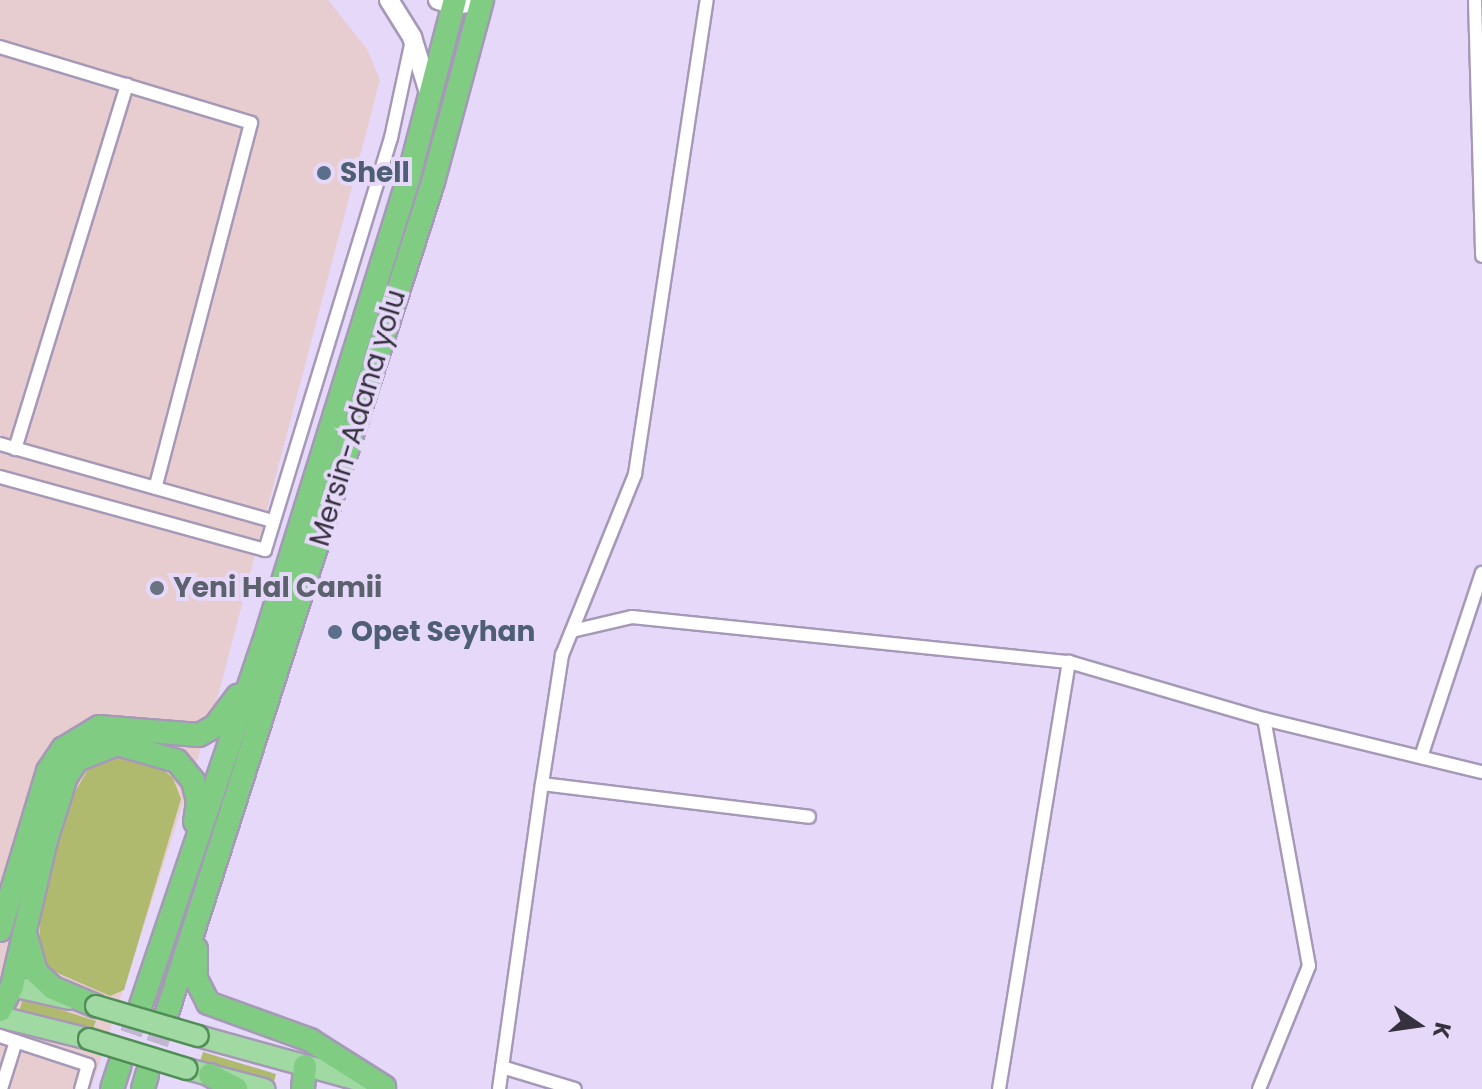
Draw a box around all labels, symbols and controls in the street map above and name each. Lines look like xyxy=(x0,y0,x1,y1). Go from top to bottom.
place label: Shell xyxy=(340,156,410,190)
marker: Shell xyxy=(315,164,333,182)
street label: Mersin-Adana yolu xyxy=(303,286,413,550)
place label: Yeni Hal Camii xyxy=(173,571,382,605)
marker: Yeni Hal Camii xyxy=(148,579,166,597)
place label: Opet Seyhan xyxy=(351,615,535,649)
marker: Opet Seyhan xyxy=(326,623,344,641)
north arrow xyxy=(1378,985,1458,1065)
text: K xyxy=(1425,1020,1459,1041)

